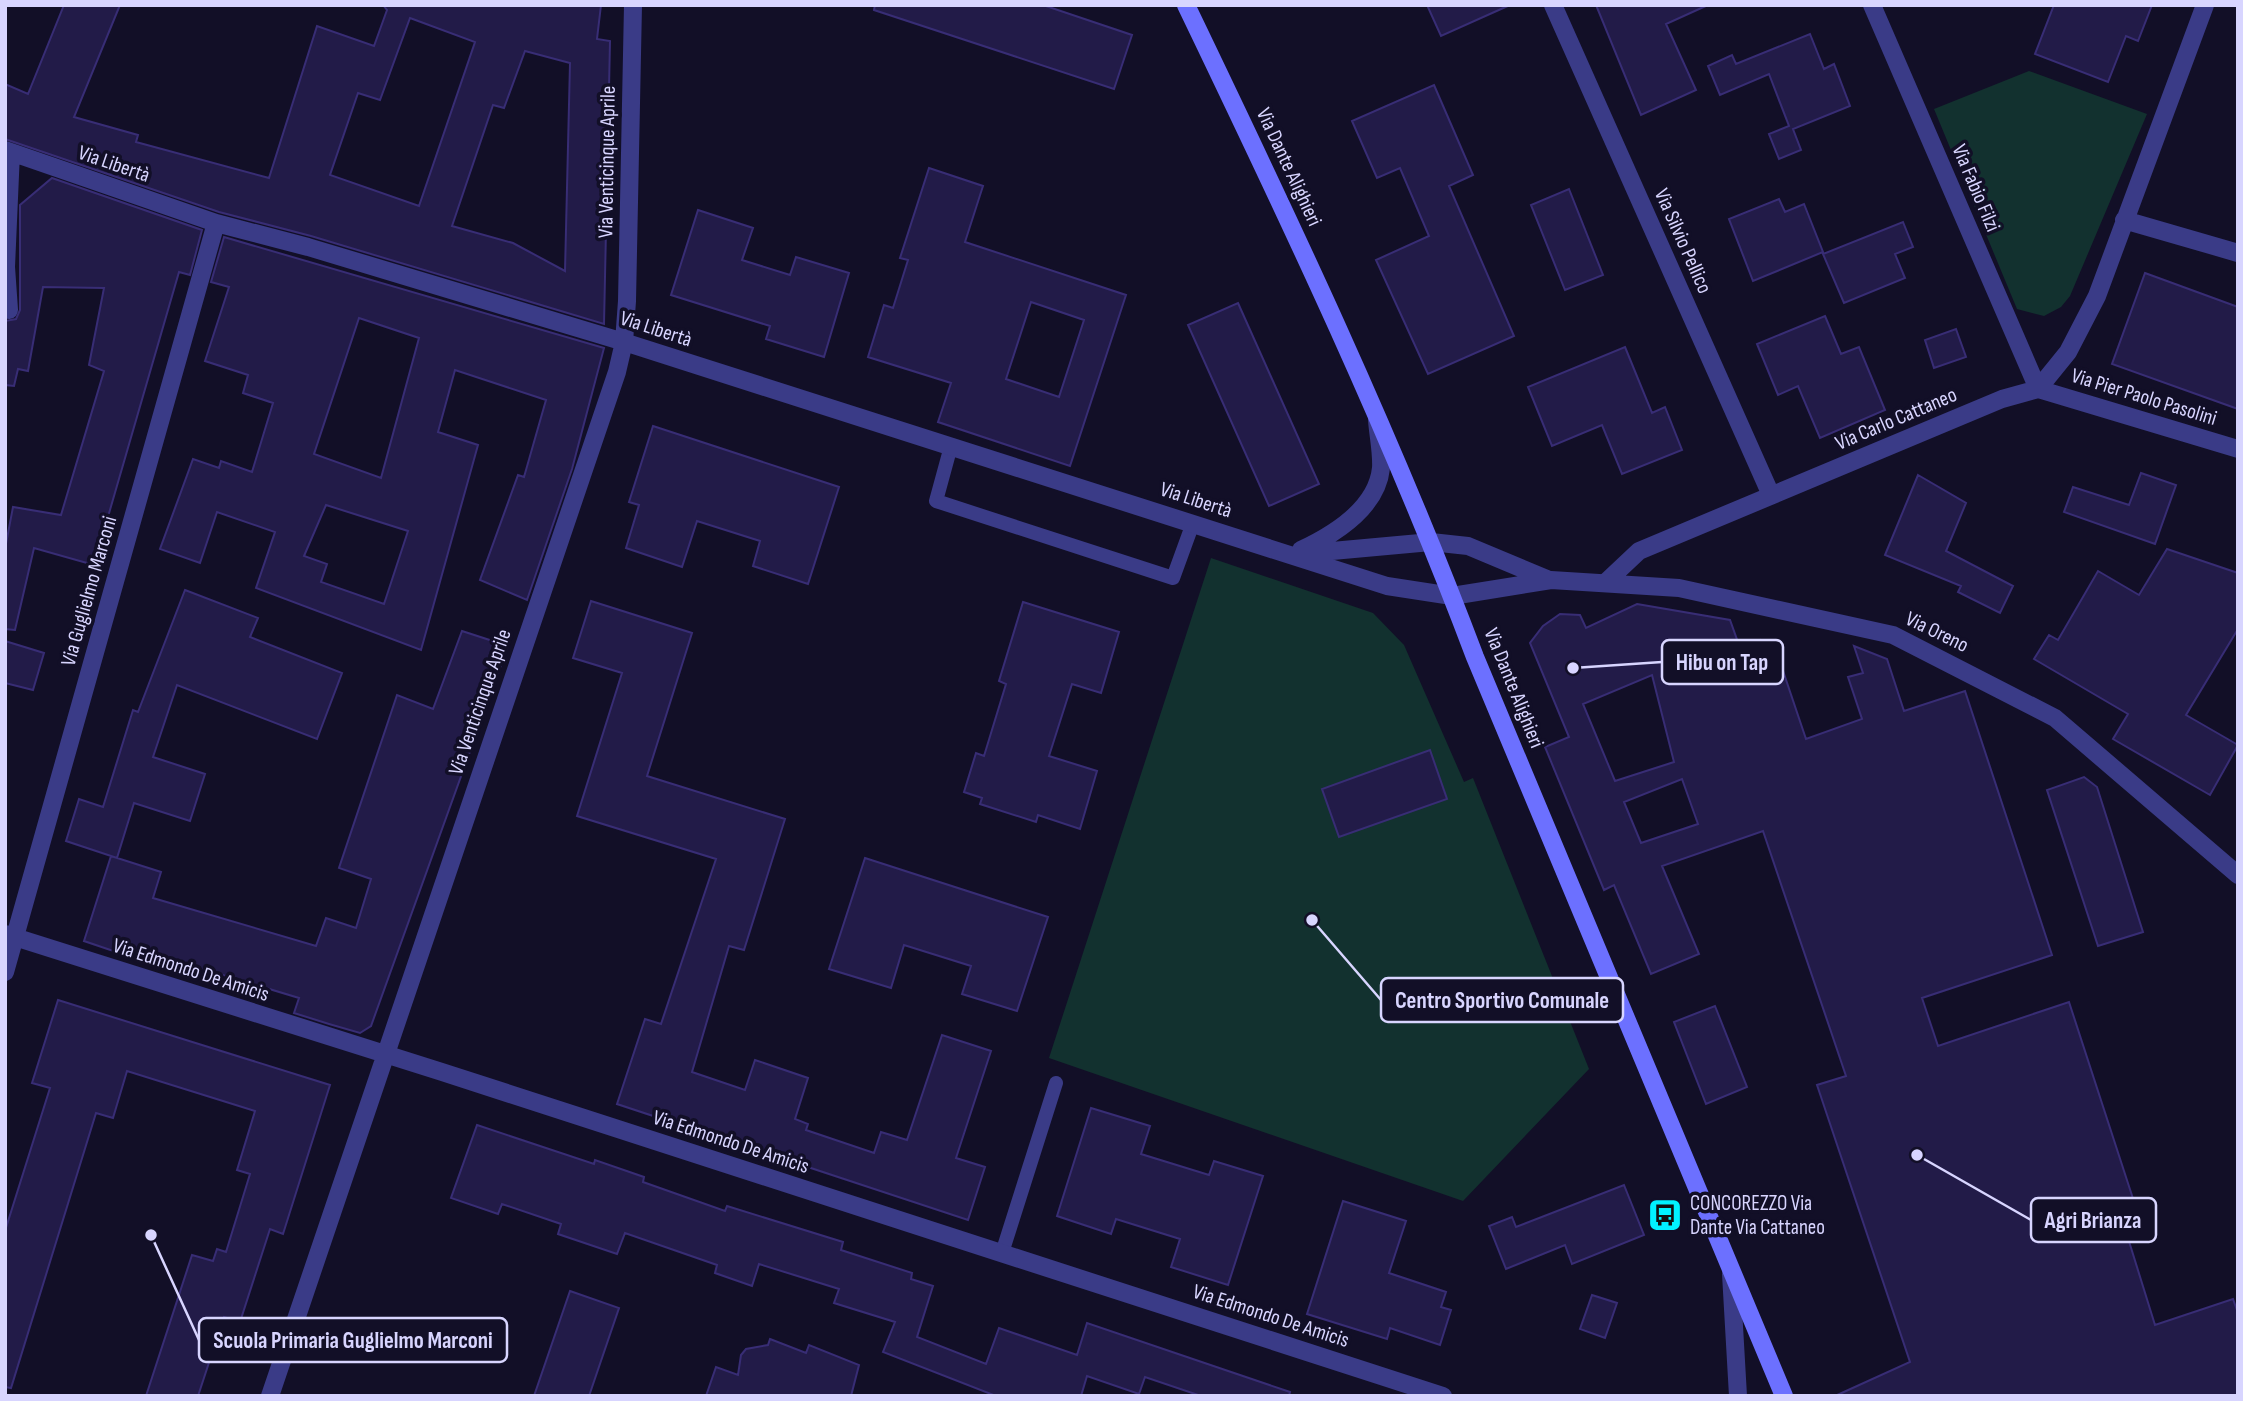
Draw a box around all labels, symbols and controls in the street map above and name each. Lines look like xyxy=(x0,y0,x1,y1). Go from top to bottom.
street label: Via Venticinque Aprile xyxy=(593,86,621,238)
street label: Via Dante Alighieri xyxy=(1251,104,1327,230)
street label: Via Libertà xyxy=(75,140,153,188)
street label: Via Fabio Filzi xyxy=(1946,140,2006,236)
street label: Via Silvio Pellico xyxy=(1649,185,1717,297)
street label: Via Libertà xyxy=(617,306,695,352)
street label: Via Pier Paolo Pasolini xyxy=(2068,363,2220,431)
street label: Via Carlo Cattaneo xyxy=(1832,382,1960,456)
street label: Via Libertà xyxy=(1157,477,1235,523)
street label: Via Guglielmo Marconi xyxy=(56,513,122,669)
street label: Via Oreno xyxy=(1901,606,1973,658)
street label: Via Dante Alighieri xyxy=(1479,624,1549,752)
street label: Via Venticinque Aprile xyxy=(443,626,517,778)
callout: Hibu on Tap xyxy=(1662,640,1783,684)
text: Hibu on Tap xyxy=(1676,649,1768,677)
street label: Via Edmondo De Amicis xyxy=(110,933,272,1007)
callout: Centro Sportivo Comunale xyxy=(1381,978,1623,1022)
text: Centro Sportivo Comunale xyxy=(1395,987,1609,1015)
street label: Via Edmondo De Amicis xyxy=(650,1105,812,1179)
place label: CONCOREZZO Via Dante Via Cattaneo xyxy=(1690,1191,1825,1240)
bus stop icon: CONCOREZZO Via Dante Via Cattaneo xyxy=(1646,1196,1684,1234)
callout: Agri Brianza xyxy=(2031,1198,2156,1242)
text: Agri Brianza xyxy=(2044,1207,2141,1235)
street label: Via Edmondo De Amicis xyxy=(1190,1279,1352,1353)
callout: Scuola Primaria Guglielmo Marconi xyxy=(199,1318,507,1362)
text: Scuola Primaria Guglielmo Marconi xyxy=(213,1327,493,1355)

